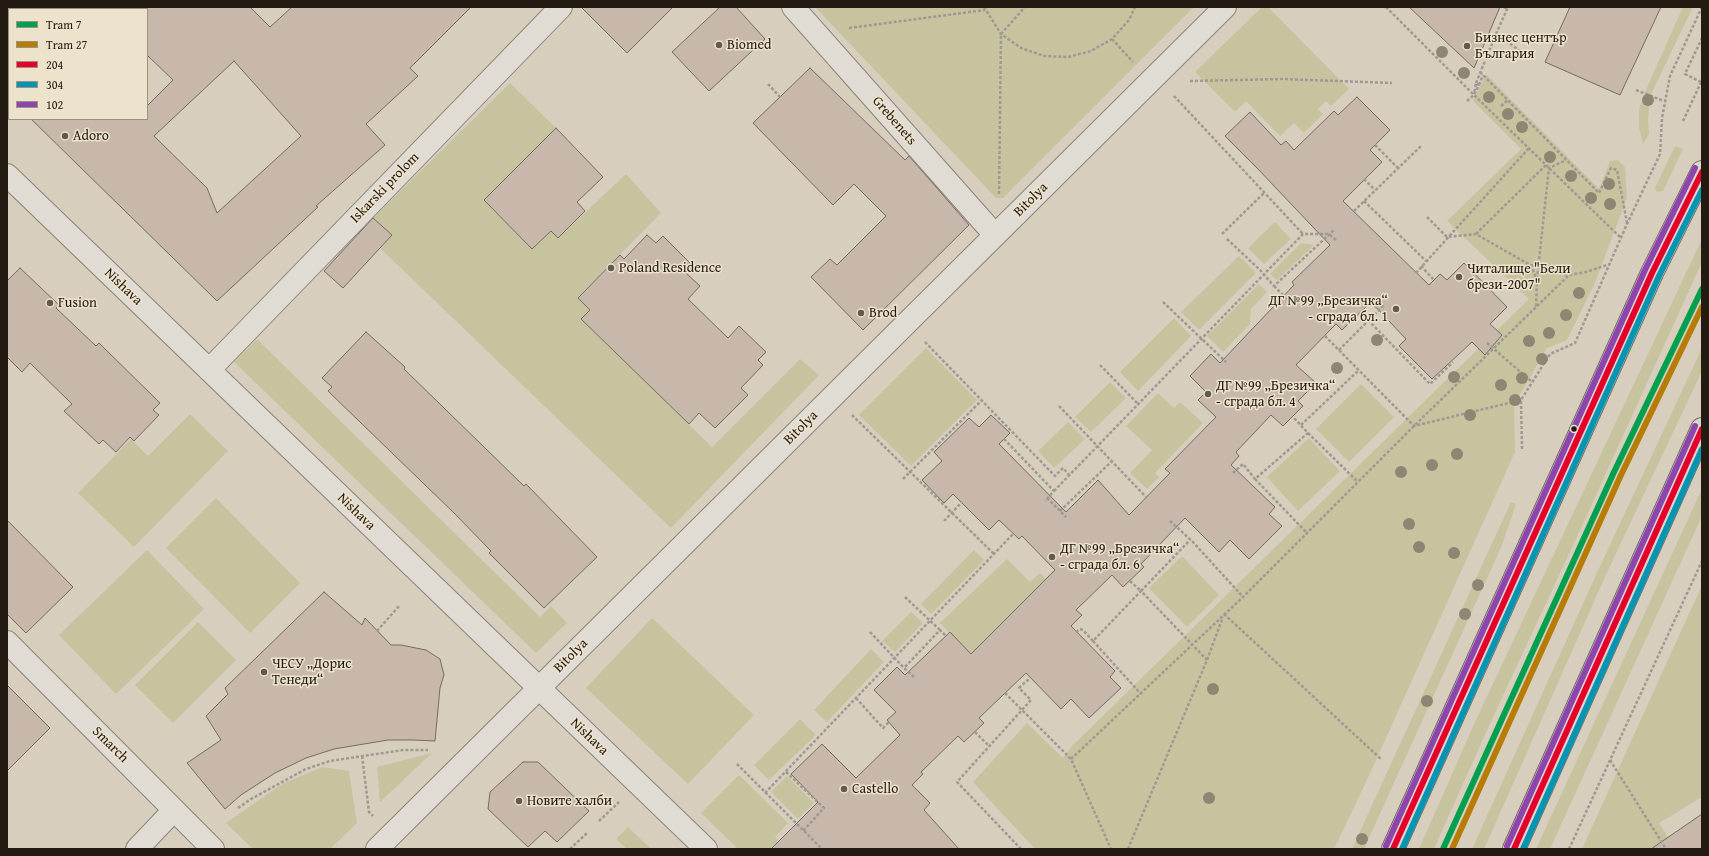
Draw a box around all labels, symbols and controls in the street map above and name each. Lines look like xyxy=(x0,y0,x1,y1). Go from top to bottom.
legend xyxy=(8,8,148,120)
text: Tram 7 xyxy=(46,16,81,33)
place label: Бизнес център България xyxy=(1475,30,1567,62)
text: Tram 27 xyxy=(46,36,87,53)
place label: Biomed xyxy=(727,37,771,53)
marker: Biomed xyxy=(714,40,724,50)
marker: Бизнес център България xyxy=(1462,41,1472,51)
text: 204 xyxy=(46,56,63,73)
text: 304 xyxy=(46,76,63,93)
street label: Grebenets xyxy=(868,93,920,149)
text: 102 xyxy=(46,96,63,113)
place label: Adoro xyxy=(73,128,109,144)
marker: Adoro xyxy=(60,131,70,141)
street label: Iskarski prolom xyxy=(347,149,423,227)
street label: Bitolya xyxy=(1010,179,1052,221)
place label: Poland Residence xyxy=(619,260,721,276)
place label: Читалище "Бели брези-2007" xyxy=(1467,261,1570,294)
marker: Poland Residence xyxy=(606,263,616,273)
street label: Nishava xyxy=(101,265,145,309)
marker: Читалище "Бели брези-2007" xyxy=(1454,272,1464,282)
place label: ДГ №99 „Брезичка“ - сграда бл. 1 xyxy=(1269,293,1388,326)
place label: Fusion xyxy=(58,295,97,311)
marker: Fusion xyxy=(45,298,55,308)
marker: ДГ №99 „Брезичка“ - сграда бл. 1 xyxy=(1391,304,1401,314)
place label: Brod xyxy=(869,305,897,321)
marker: Brod xyxy=(856,308,866,318)
place label: ДГ №99 „Брезичка“ - сграда бл. 4 xyxy=(1216,378,1335,410)
marker: ДГ №99 „Брезичка“ - сграда бл. 4 xyxy=(1203,389,1213,399)
street label: Bitolya xyxy=(780,407,822,449)
unlabelled marker xyxy=(1569,424,1579,434)
street label: Nishava xyxy=(334,490,378,534)
place label: ДГ №99 „Брезичка“ - сграда бл. 6 xyxy=(1060,541,1179,574)
marker: ДГ №99 „Брезичка“ - сграда бл. 6 xyxy=(1047,552,1057,562)
street label: Bitolya xyxy=(550,635,592,677)
place label: ЧЕСУ „Дорис Тенеди“ xyxy=(272,656,352,688)
marker: ЧЕСУ „Дорис Тенеди“ xyxy=(259,667,269,677)
street label: Nishava xyxy=(567,715,611,759)
street label: Smarch xyxy=(88,723,132,767)
place label: Castello xyxy=(852,781,898,797)
marker: Castello xyxy=(839,784,849,794)
place label: Новите халби xyxy=(527,793,612,809)
marker: Новите халби xyxy=(514,796,524,806)

